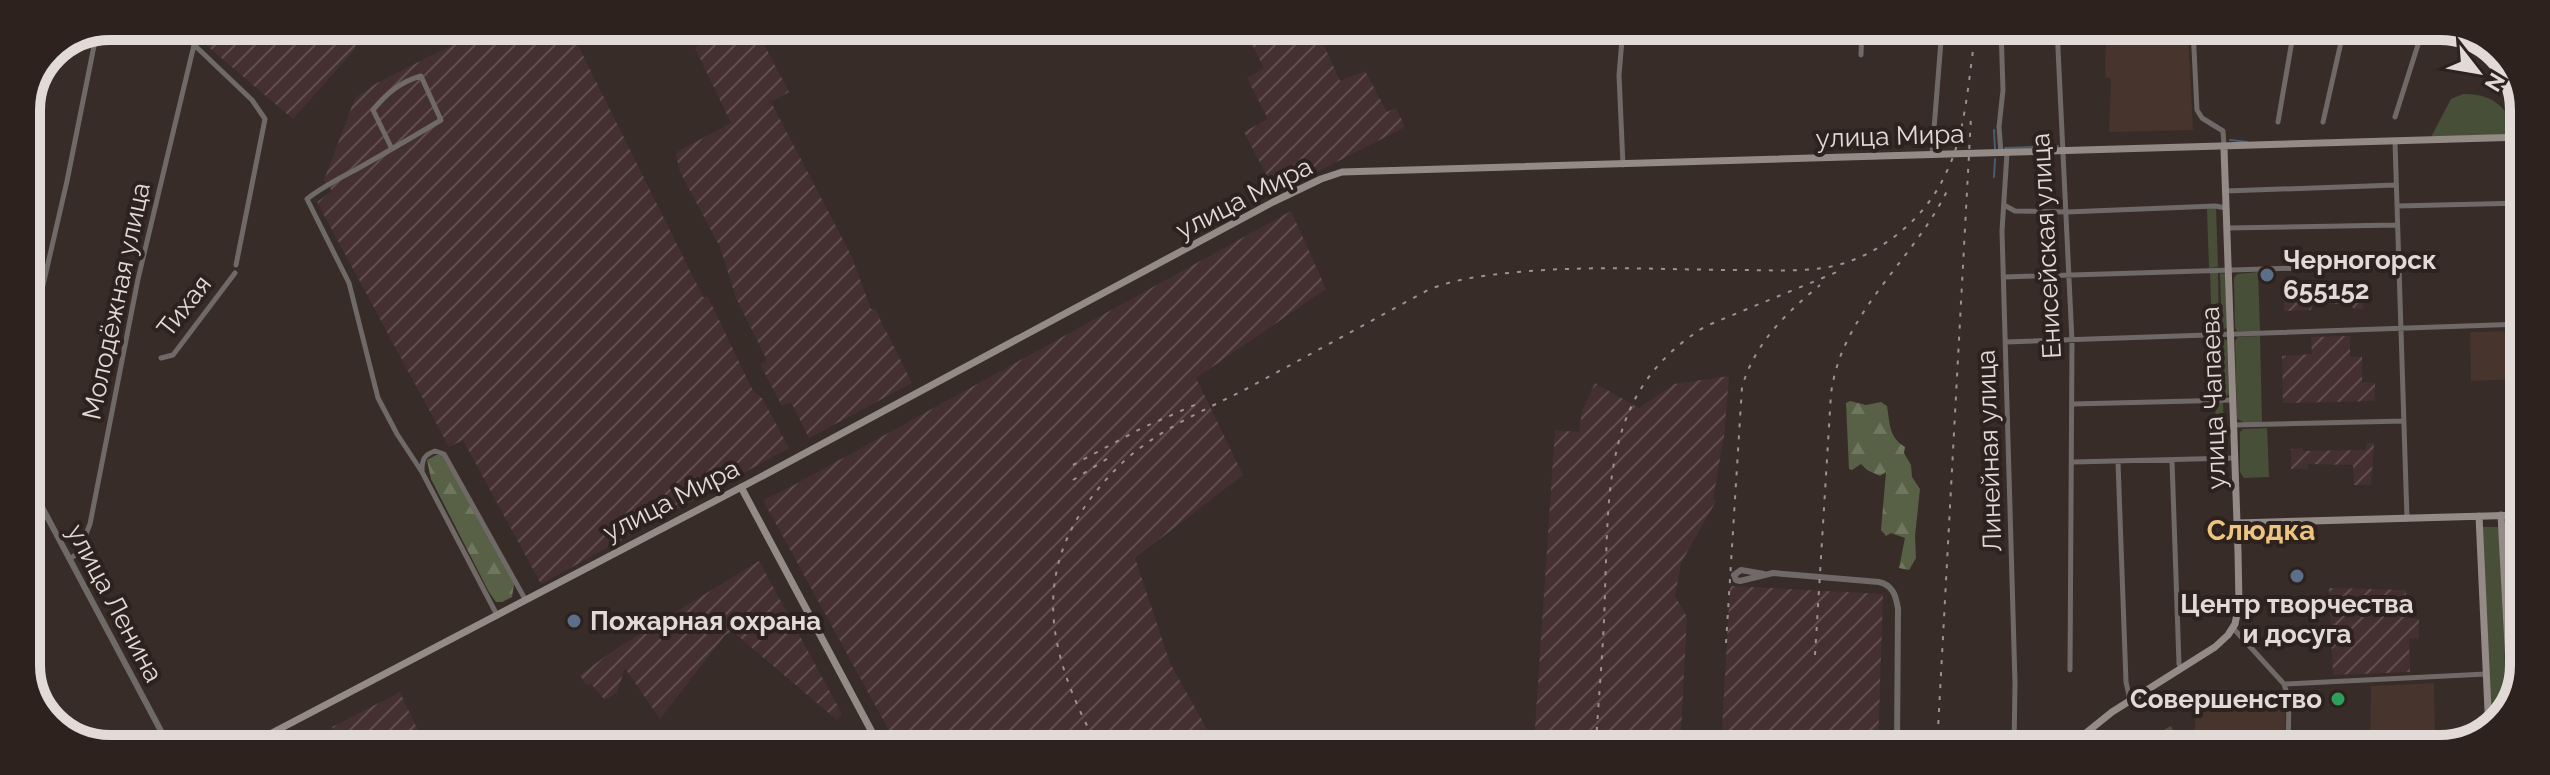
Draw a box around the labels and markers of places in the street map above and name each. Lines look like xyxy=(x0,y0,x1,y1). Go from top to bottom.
place label: Черногорск 655152 xyxy=(2283,245,2437,305)
marker: Черногорск 655152 xyxy=(2258,266,2276,284)
marker: Центр творчества и досуга xyxy=(2288,567,2306,585)
place label: Центр творчества и досуга xyxy=(2180,589,2414,649)
place label: Пожарная охрана xyxy=(590,606,821,636)
marker: Пожарная охрана xyxy=(565,612,583,630)
place label: Совершенство xyxy=(2130,684,2322,714)
marker: Совершенство xyxy=(2329,690,2347,708)

